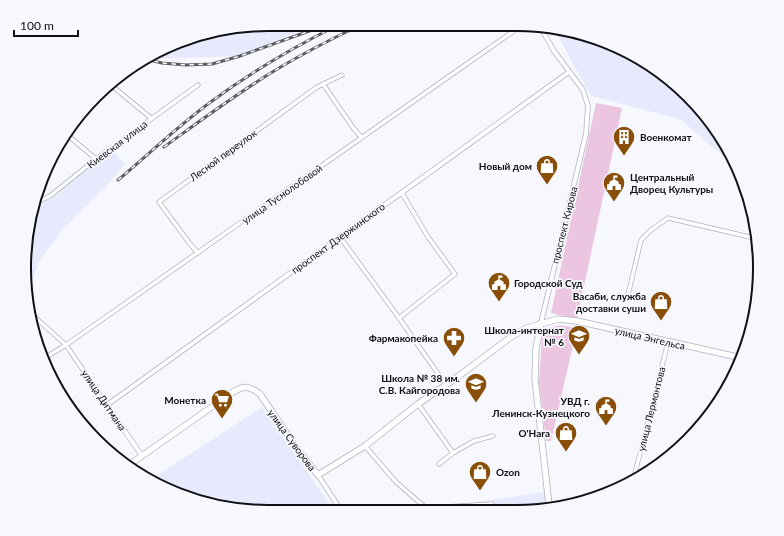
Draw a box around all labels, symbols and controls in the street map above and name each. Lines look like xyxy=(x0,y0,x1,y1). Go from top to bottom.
scale bar xyxy=(14,12,78,38)
text: 100 m xyxy=(20,18,54,33)
street label: Киевская улица xyxy=(84,117,150,171)
building icon: Военкомат xyxy=(611,124,637,157)
street label: Лесной переулок xyxy=(186,126,259,184)
place label: Военкомат xyxy=(640,131,692,143)
shop icon: Новый дом xyxy=(534,153,560,186)
place label: Новый дом xyxy=(479,160,532,172)
street label: улица Туснолобовой xyxy=(240,162,325,226)
public building icon: Центральный Дворец Культуры xyxy=(601,170,627,203)
place label: Центральный Дворец Культуры xyxy=(630,171,713,195)
street label: проспект Кирова xyxy=(549,185,579,265)
street label: проспект Дзержинского xyxy=(289,200,387,276)
public building icon: Городской Суд xyxy=(486,270,512,303)
place label: Городской Суд xyxy=(514,277,583,289)
shop icon: Васаби, служба доставки суши xyxy=(648,289,674,322)
place label: Васаби, служба доставки суши xyxy=(573,290,646,314)
school or university icon: Школа-интернат № 6 xyxy=(566,323,592,356)
place label: Школа-интернат № 6 xyxy=(484,324,565,348)
street label: улица Энгельса xyxy=(614,324,686,352)
pharmacy icon: Фармакопейка xyxy=(441,325,467,358)
place label: Фармакопейка xyxy=(369,332,438,344)
street label: улица Лермонтова xyxy=(635,365,667,453)
street label: улица Дитмана xyxy=(79,367,129,433)
school or university icon: Школа № 38 им. С.В. Кайгородова xyxy=(463,371,489,404)
place label: Школа № 38 им. С.В. Кайгородова xyxy=(379,372,460,396)
supermarket icon: Монетка xyxy=(209,387,235,420)
place label: Монетка xyxy=(164,394,206,406)
public building icon: УВД г. Ленинск-Кузнецкого xyxy=(593,394,619,427)
place label: УВД г. Ленинск-Кузнецкого xyxy=(491,395,590,419)
street label: улица Суворова xyxy=(266,407,318,473)
shop icon: O'Hara xyxy=(553,420,579,453)
place label: O'Hara xyxy=(518,427,550,439)
shop icon: Ozon xyxy=(467,459,493,492)
place label: Ozon xyxy=(496,466,520,478)

